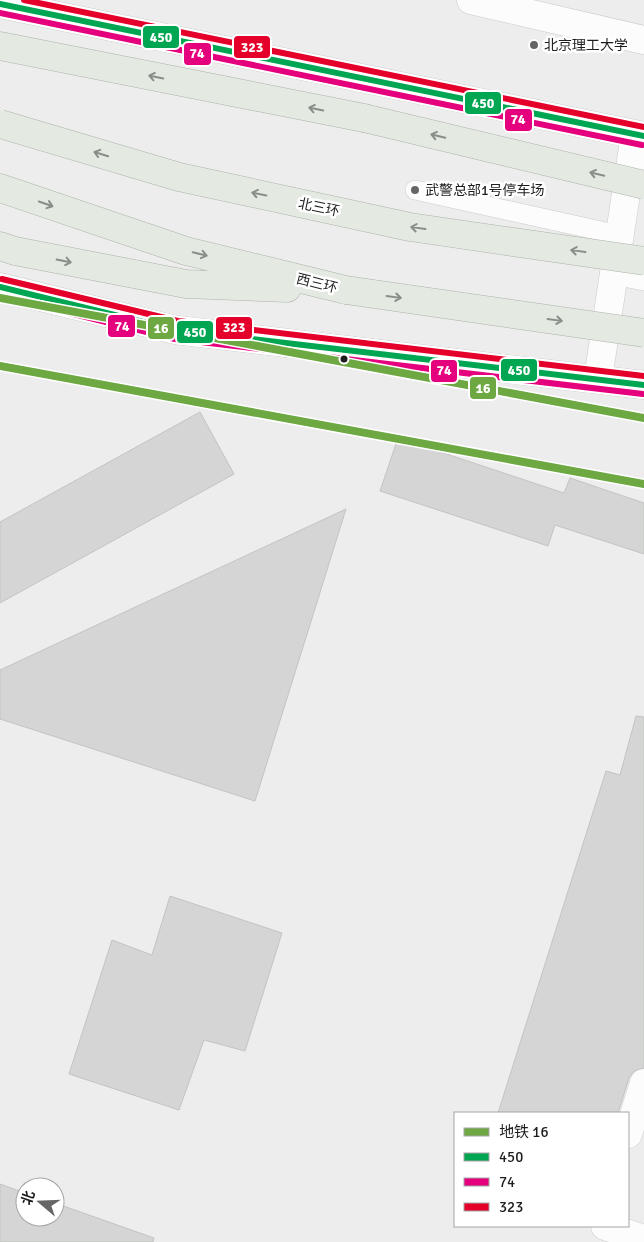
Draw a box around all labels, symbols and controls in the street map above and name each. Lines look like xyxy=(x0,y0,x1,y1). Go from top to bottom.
line badge: 450 xyxy=(142,25,180,49)
text: 450 xyxy=(150,29,173,46)
line badge: 323 xyxy=(233,35,271,59)
place label: 北京理工大学 xyxy=(544,37,628,54)
text: 323 xyxy=(241,39,263,56)
marker: 北京理工大学 xyxy=(528,39,540,51)
line badge: 74 xyxy=(183,42,212,66)
text: 74 xyxy=(189,45,205,62)
one-way arrow xyxy=(149,72,165,82)
line badge: 450 xyxy=(464,91,502,115)
text: 450 xyxy=(472,95,495,112)
one-way arrow xyxy=(308,104,324,113)
line badge: 74 xyxy=(504,108,533,132)
text: 74 xyxy=(510,111,526,128)
one-way arrow xyxy=(431,131,447,140)
one-way arrow xyxy=(94,149,110,159)
one-way arrow xyxy=(589,169,605,178)
place label: 武警总部1号停车场 xyxy=(425,182,545,199)
marker: 武警总部1号停车场 xyxy=(409,184,421,196)
one-way arrow xyxy=(251,189,267,198)
street label: 北三环 xyxy=(297,195,341,220)
one-way arrow xyxy=(38,199,54,209)
one-way arrow xyxy=(410,222,426,232)
one-way arrow xyxy=(571,246,587,256)
one-way arrow xyxy=(192,250,208,260)
one-way arrow xyxy=(56,256,72,266)
street label: 西三环 xyxy=(294,270,339,297)
one-way arrow xyxy=(386,292,402,302)
line badge: 74 xyxy=(107,314,136,338)
line badge: 16 xyxy=(147,316,175,340)
line badge: 323 xyxy=(215,316,253,340)
one-way arrow xyxy=(547,316,563,326)
text: 74 xyxy=(114,318,130,335)
text: 323 xyxy=(223,319,245,336)
text: 16 xyxy=(153,320,169,337)
line badge: 450 xyxy=(176,320,214,344)
text: 450 xyxy=(184,324,207,341)
unlabelled marker xyxy=(339,354,349,364)
line badge: 450 xyxy=(500,358,538,382)
line badge: 74 xyxy=(430,359,458,383)
text: 74 xyxy=(436,362,452,379)
text: 450 xyxy=(508,362,531,379)
line badge: 16 xyxy=(469,376,497,400)
text: 16 xyxy=(475,380,491,397)
legend xyxy=(454,1112,629,1227)
text: 地铁 16 xyxy=(499,1123,549,1141)
text: 450 xyxy=(499,1148,523,1166)
text: 74 xyxy=(499,1173,515,1191)
north arrow xyxy=(15,1177,65,1227)
text: 北 xyxy=(18,1189,38,1207)
text: 323 xyxy=(499,1198,523,1216)

